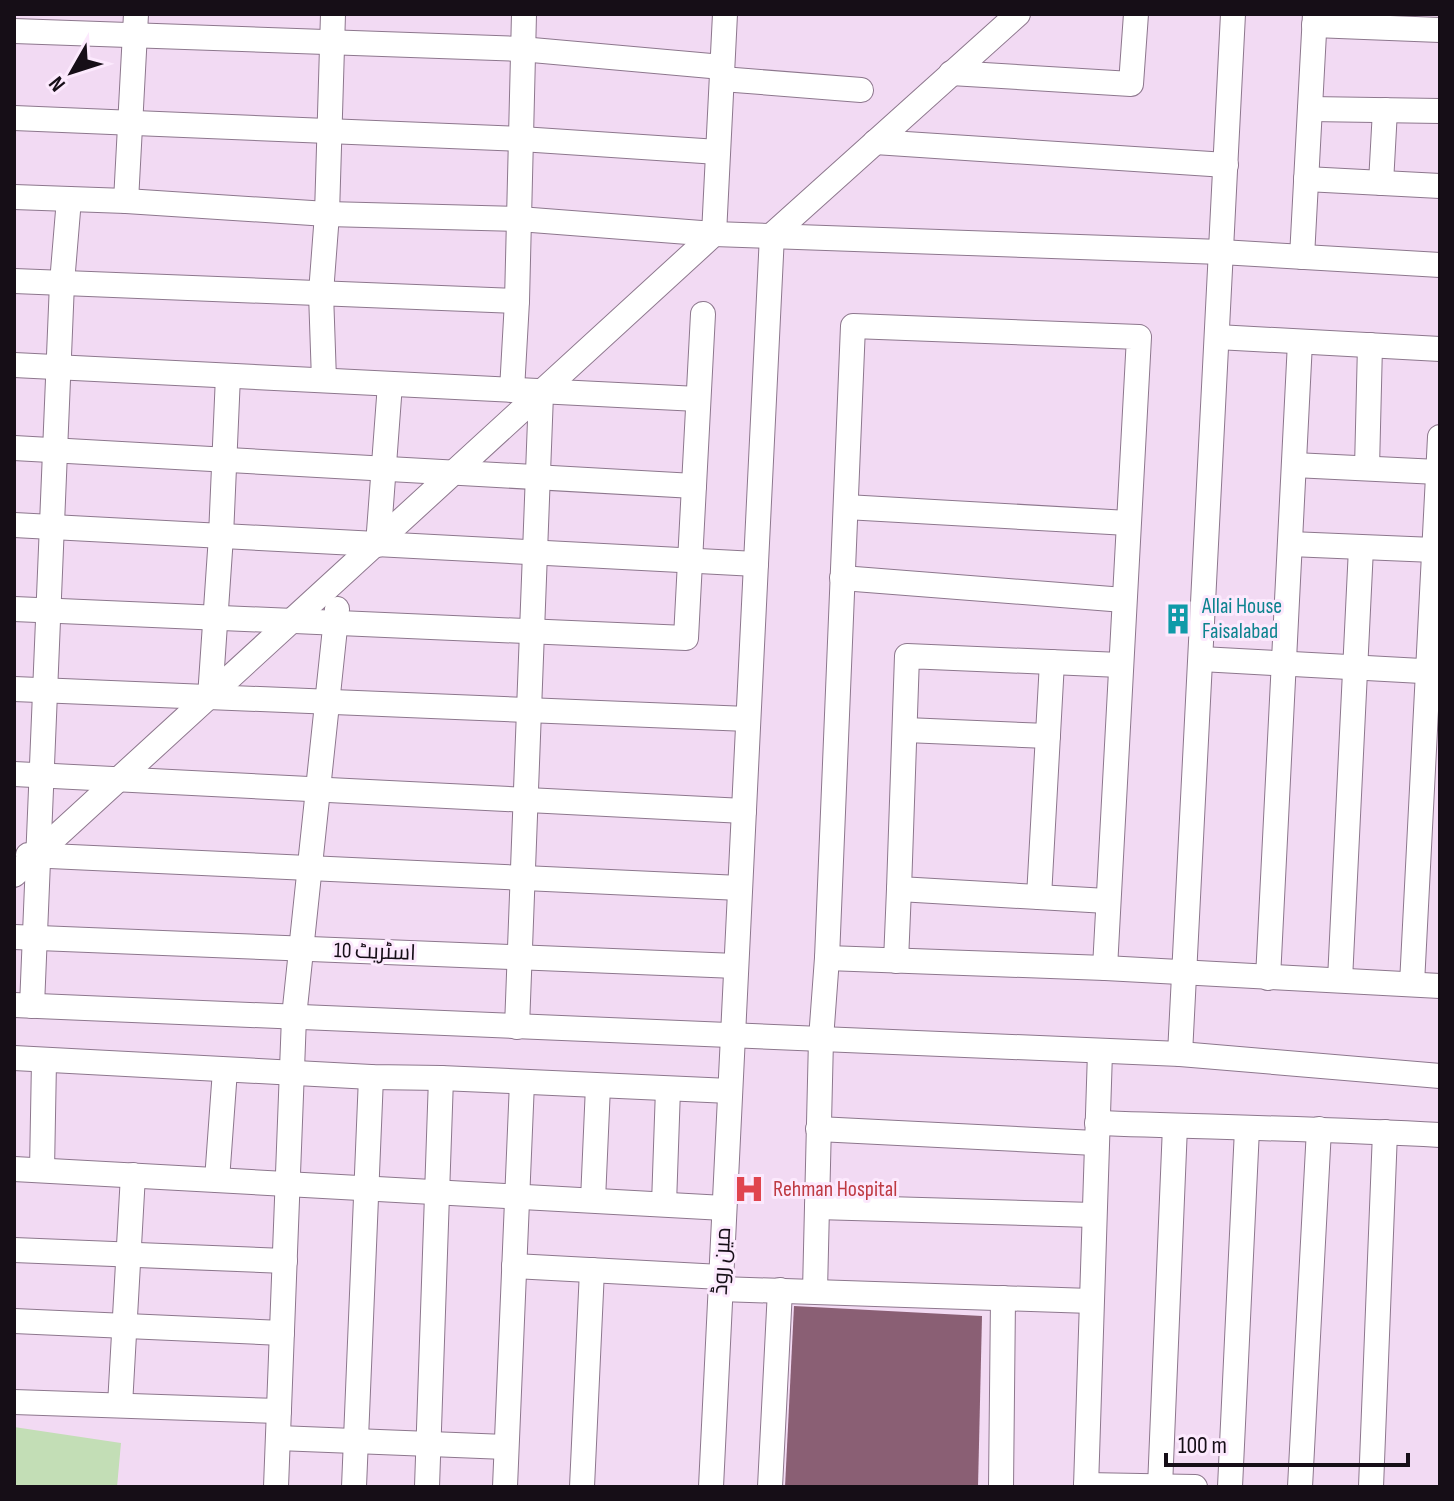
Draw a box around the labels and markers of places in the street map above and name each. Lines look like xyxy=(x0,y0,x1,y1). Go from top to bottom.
place label: Allai House Faisalabad xyxy=(1201,593,1282,645)
building icon: Allai House Faisalabad xyxy=(1161,602,1195,636)
hospital icon: Rehman Hospital xyxy=(732,1172,766,1206)
place label: Rehman Hospital xyxy=(773,1176,897,1203)

